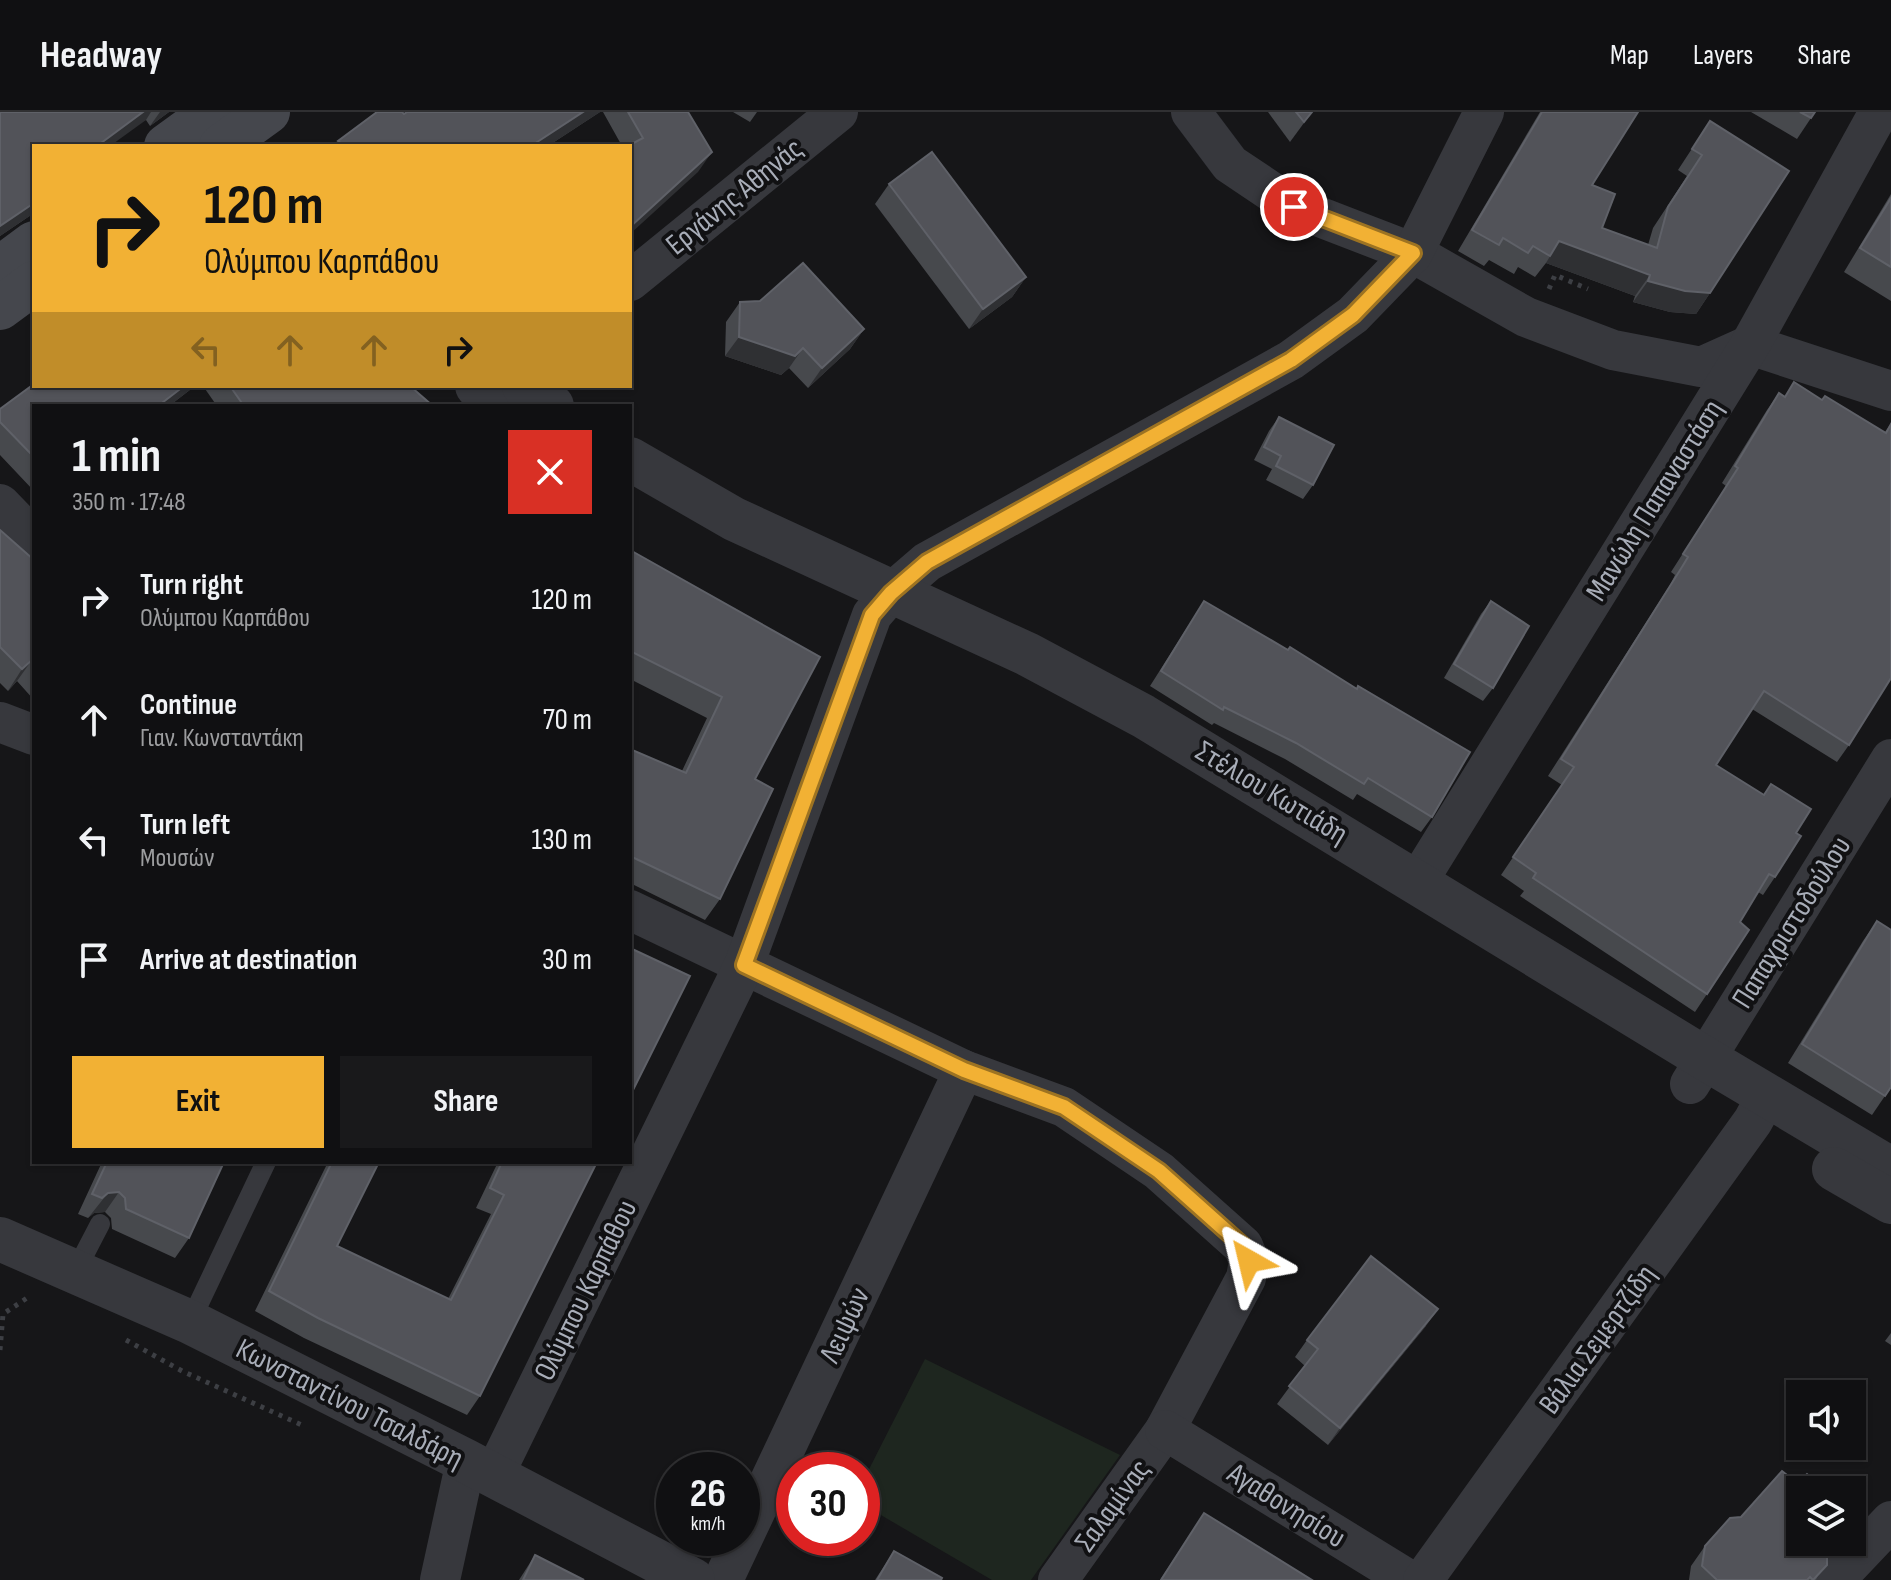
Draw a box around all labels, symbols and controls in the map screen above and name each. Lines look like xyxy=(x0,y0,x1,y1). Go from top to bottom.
text: Headway xyxy=(40,33,162,78)
text: Map xyxy=(1610,39,1649,72)
text: Layers xyxy=(1693,39,1753,72)
text: Share xyxy=(1797,39,1851,72)
street label: Εργάνης Αθηνάς xyxy=(659,131,810,263)
text: 120 m xyxy=(204,173,324,240)
pin xyxy=(1260,173,1328,241)
icon: right xyxy=(72,176,176,280)
icon: arrive xyxy=(1272,185,1316,229)
text: Ολύμπου Καρπάθου xyxy=(204,241,440,284)
icon: left xyxy=(184,328,228,372)
icon: ahead xyxy=(268,328,312,372)
icon: ahead xyxy=(352,328,396,372)
icon: right xyxy=(436,328,480,372)
street label: Μανώλη Παπαναστάση xyxy=(1579,393,1731,608)
text: 1 min xyxy=(72,428,161,485)
button: close xyxy=(508,430,592,514)
text: 350 m · 17:48 xyxy=(72,487,186,518)
text: Turn right xyxy=(140,567,243,603)
icon: right xyxy=(72,578,116,622)
text: 120 m xyxy=(531,582,592,618)
text: Ολύμπου Καρπάθου xyxy=(140,603,310,634)
text: Continue xyxy=(140,687,237,723)
icon: ahead xyxy=(72,698,116,742)
text: 70 m xyxy=(543,702,592,738)
text: Γιαν. Κωνσταντάκη xyxy=(140,723,304,754)
street label: Στέλιου Κωτιάδη xyxy=(1189,733,1354,852)
text: Turn left xyxy=(140,807,230,843)
icon: left xyxy=(72,818,116,862)
text: 130 m xyxy=(532,822,592,858)
street label: Παπαχριστοδούλου xyxy=(1725,830,1859,1015)
text: Μουσών xyxy=(140,843,214,874)
icon: arrive xyxy=(72,938,116,982)
text: Arrive at destination xyxy=(140,942,357,978)
text: 30 m xyxy=(542,942,592,978)
button: Exit xyxy=(72,1056,324,1148)
button: Share xyxy=(340,1056,592,1148)
street label: Ολύμπου Καρπάθου xyxy=(527,1194,645,1387)
position arrow xyxy=(1207,1219,1291,1303)
street label: Βάλια Σεμερτζίδη xyxy=(1532,1258,1664,1421)
street label: Λειψών xyxy=(812,1282,878,1370)
street label: Κωνσταντίνου Τσαλδάρη xyxy=(230,1331,469,1477)
map controls xyxy=(1786,1380,1866,1556)
button: sound xyxy=(1786,1380,1866,1460)
speed limit sign: 30 xyxy=(776,1452,880,1556)
street label: Σαλαμίνας xyxy=(1067,1452,1158,1559)
street label: Αγαθονησίου xyxy=(1220,1455,1352,1556)
text: 26 xyxy=(690,1470,726,1518)
button: layers xyxy=(1786,1476,1866,1556)
text: km/h xyxy=(691,1512,725,1536)

